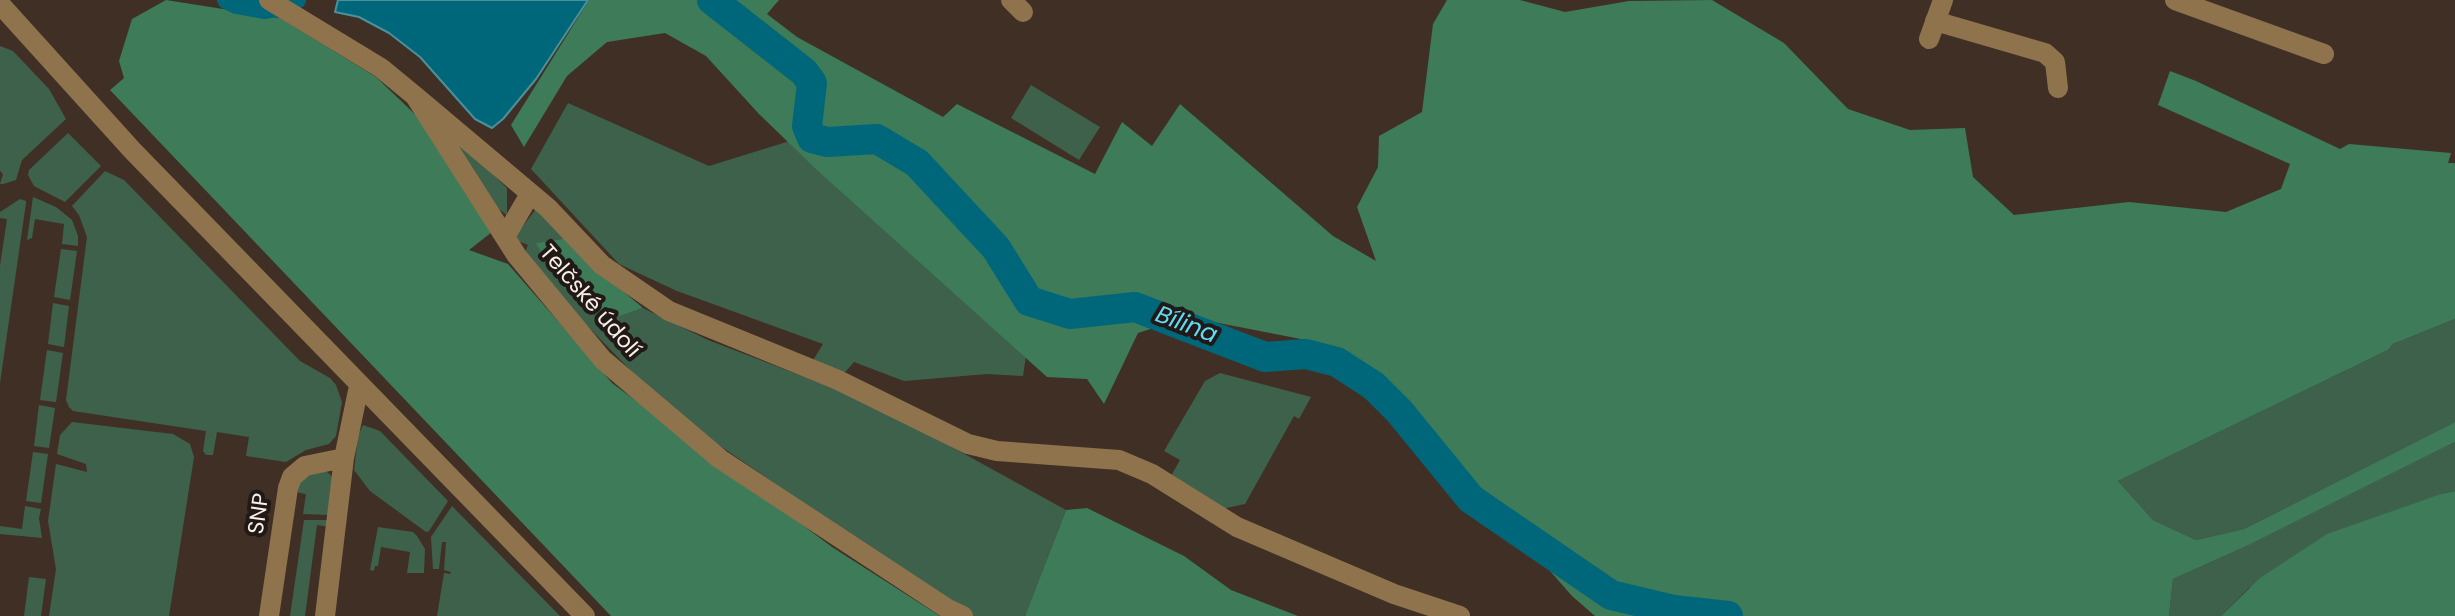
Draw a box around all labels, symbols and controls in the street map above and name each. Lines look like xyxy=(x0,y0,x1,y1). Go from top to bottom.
street label: Telčské údolí xyxy=(533,240,645,364)
water label: Bílina xyxy=(1151,301,1221,351)
street label: SNP xyxy=(244,492,276,536)

